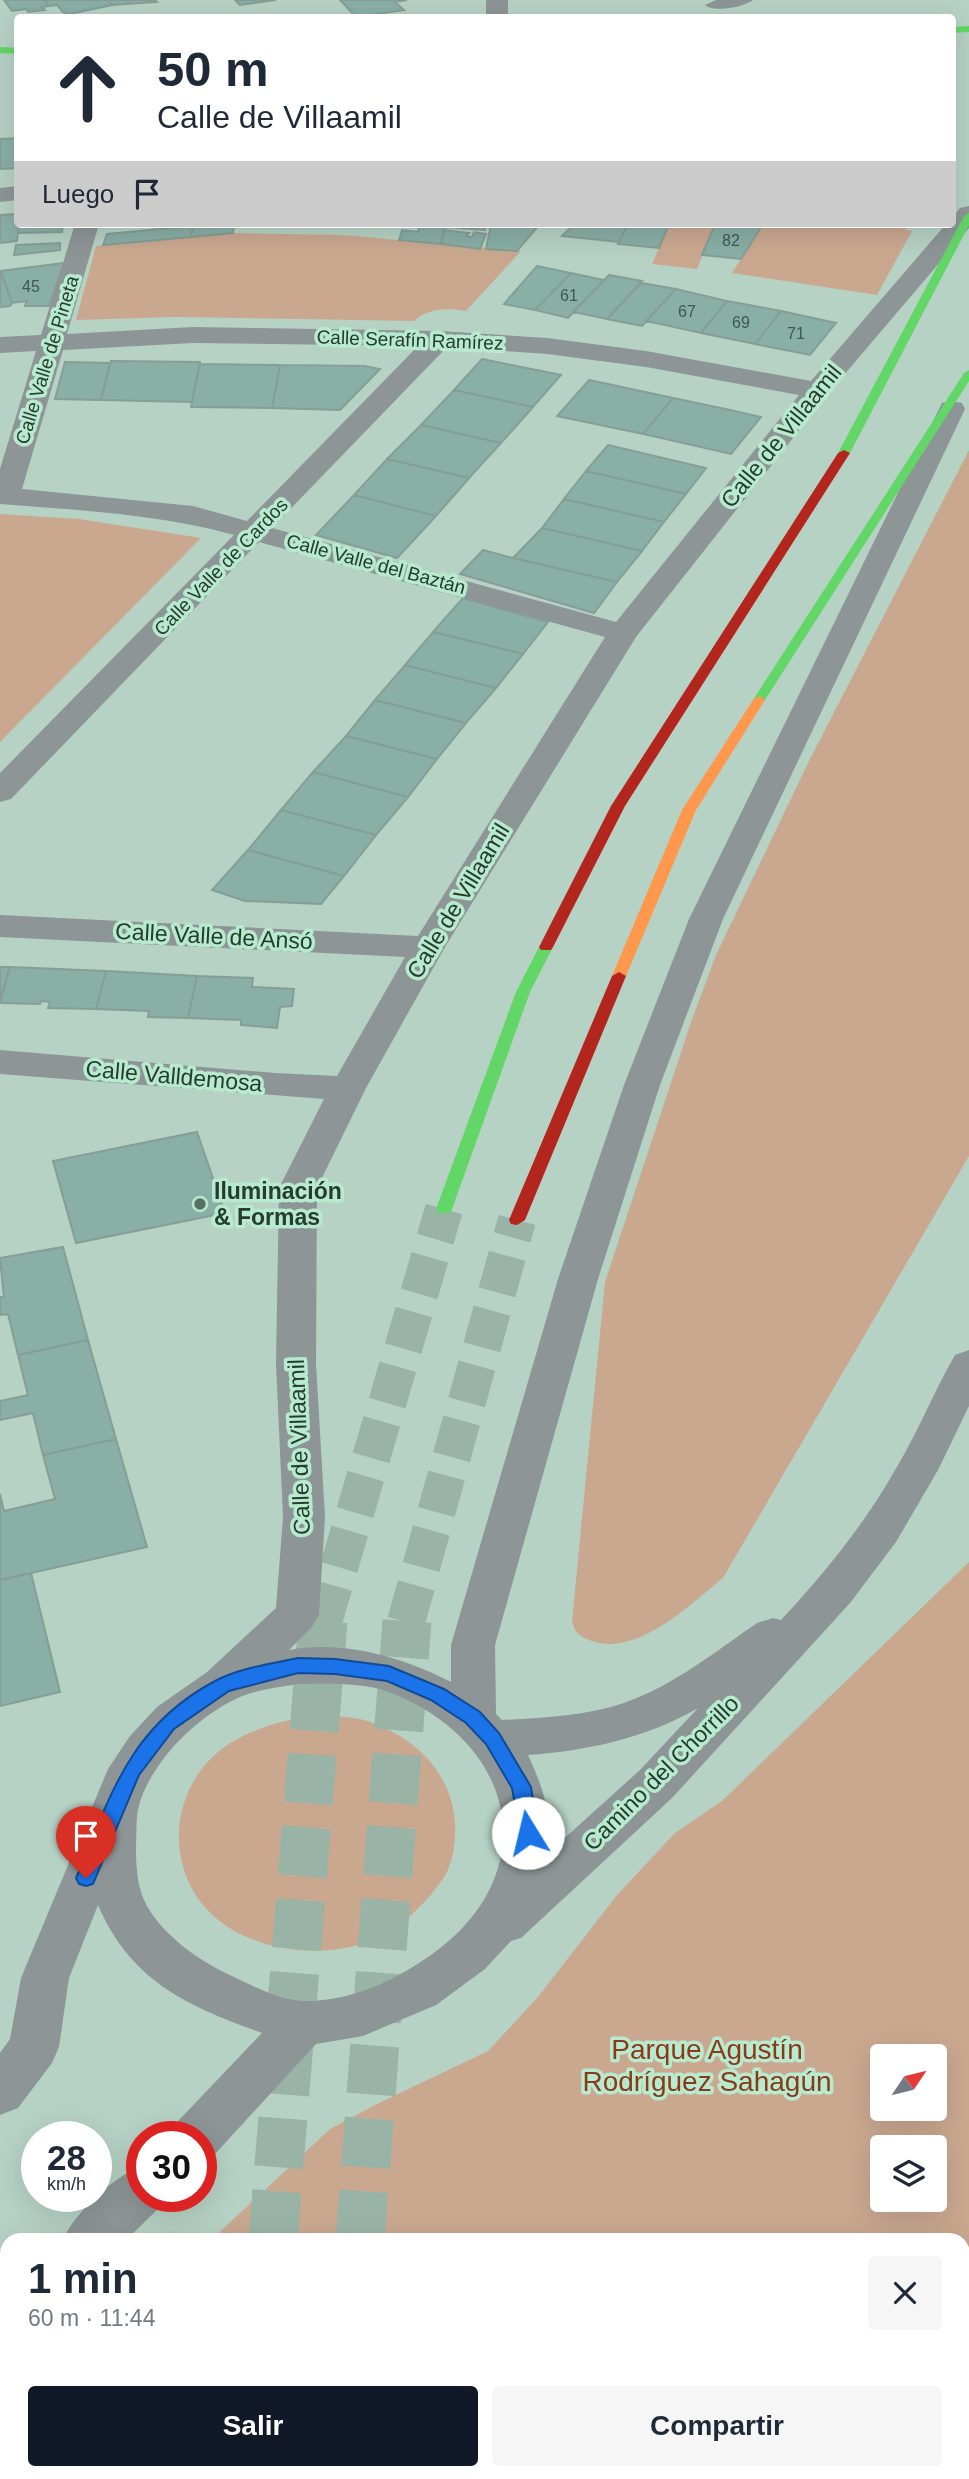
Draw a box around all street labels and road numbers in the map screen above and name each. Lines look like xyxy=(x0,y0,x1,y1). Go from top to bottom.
street label: Calle Valle de Pineta xyxy=(11,273,83,447)
street label: Calle Serafín Ramírez xyxy=(316,326,504,354)
street label: Calle de Villaamil xyxy=(716,359,846,513)
street label: Calle Valle de Cardos xyxy=(150,494,292,640)
street label: Calle Valle del Baztán xyxy=(284,530,468,598)
street label: Calle de Villaamil xyxy=(402,819,514,983)
street label: Calle Valle de Ansó xyxy=(115,918,313,954)
street label: Calle Valldemosa xyxy=(85,1055,264,1097)
street label: Calle de Villaamil xyxy=(283,1359,315,1535)
street label: Camino del Chorrillo xyxy=(578,1690,744,1856)

